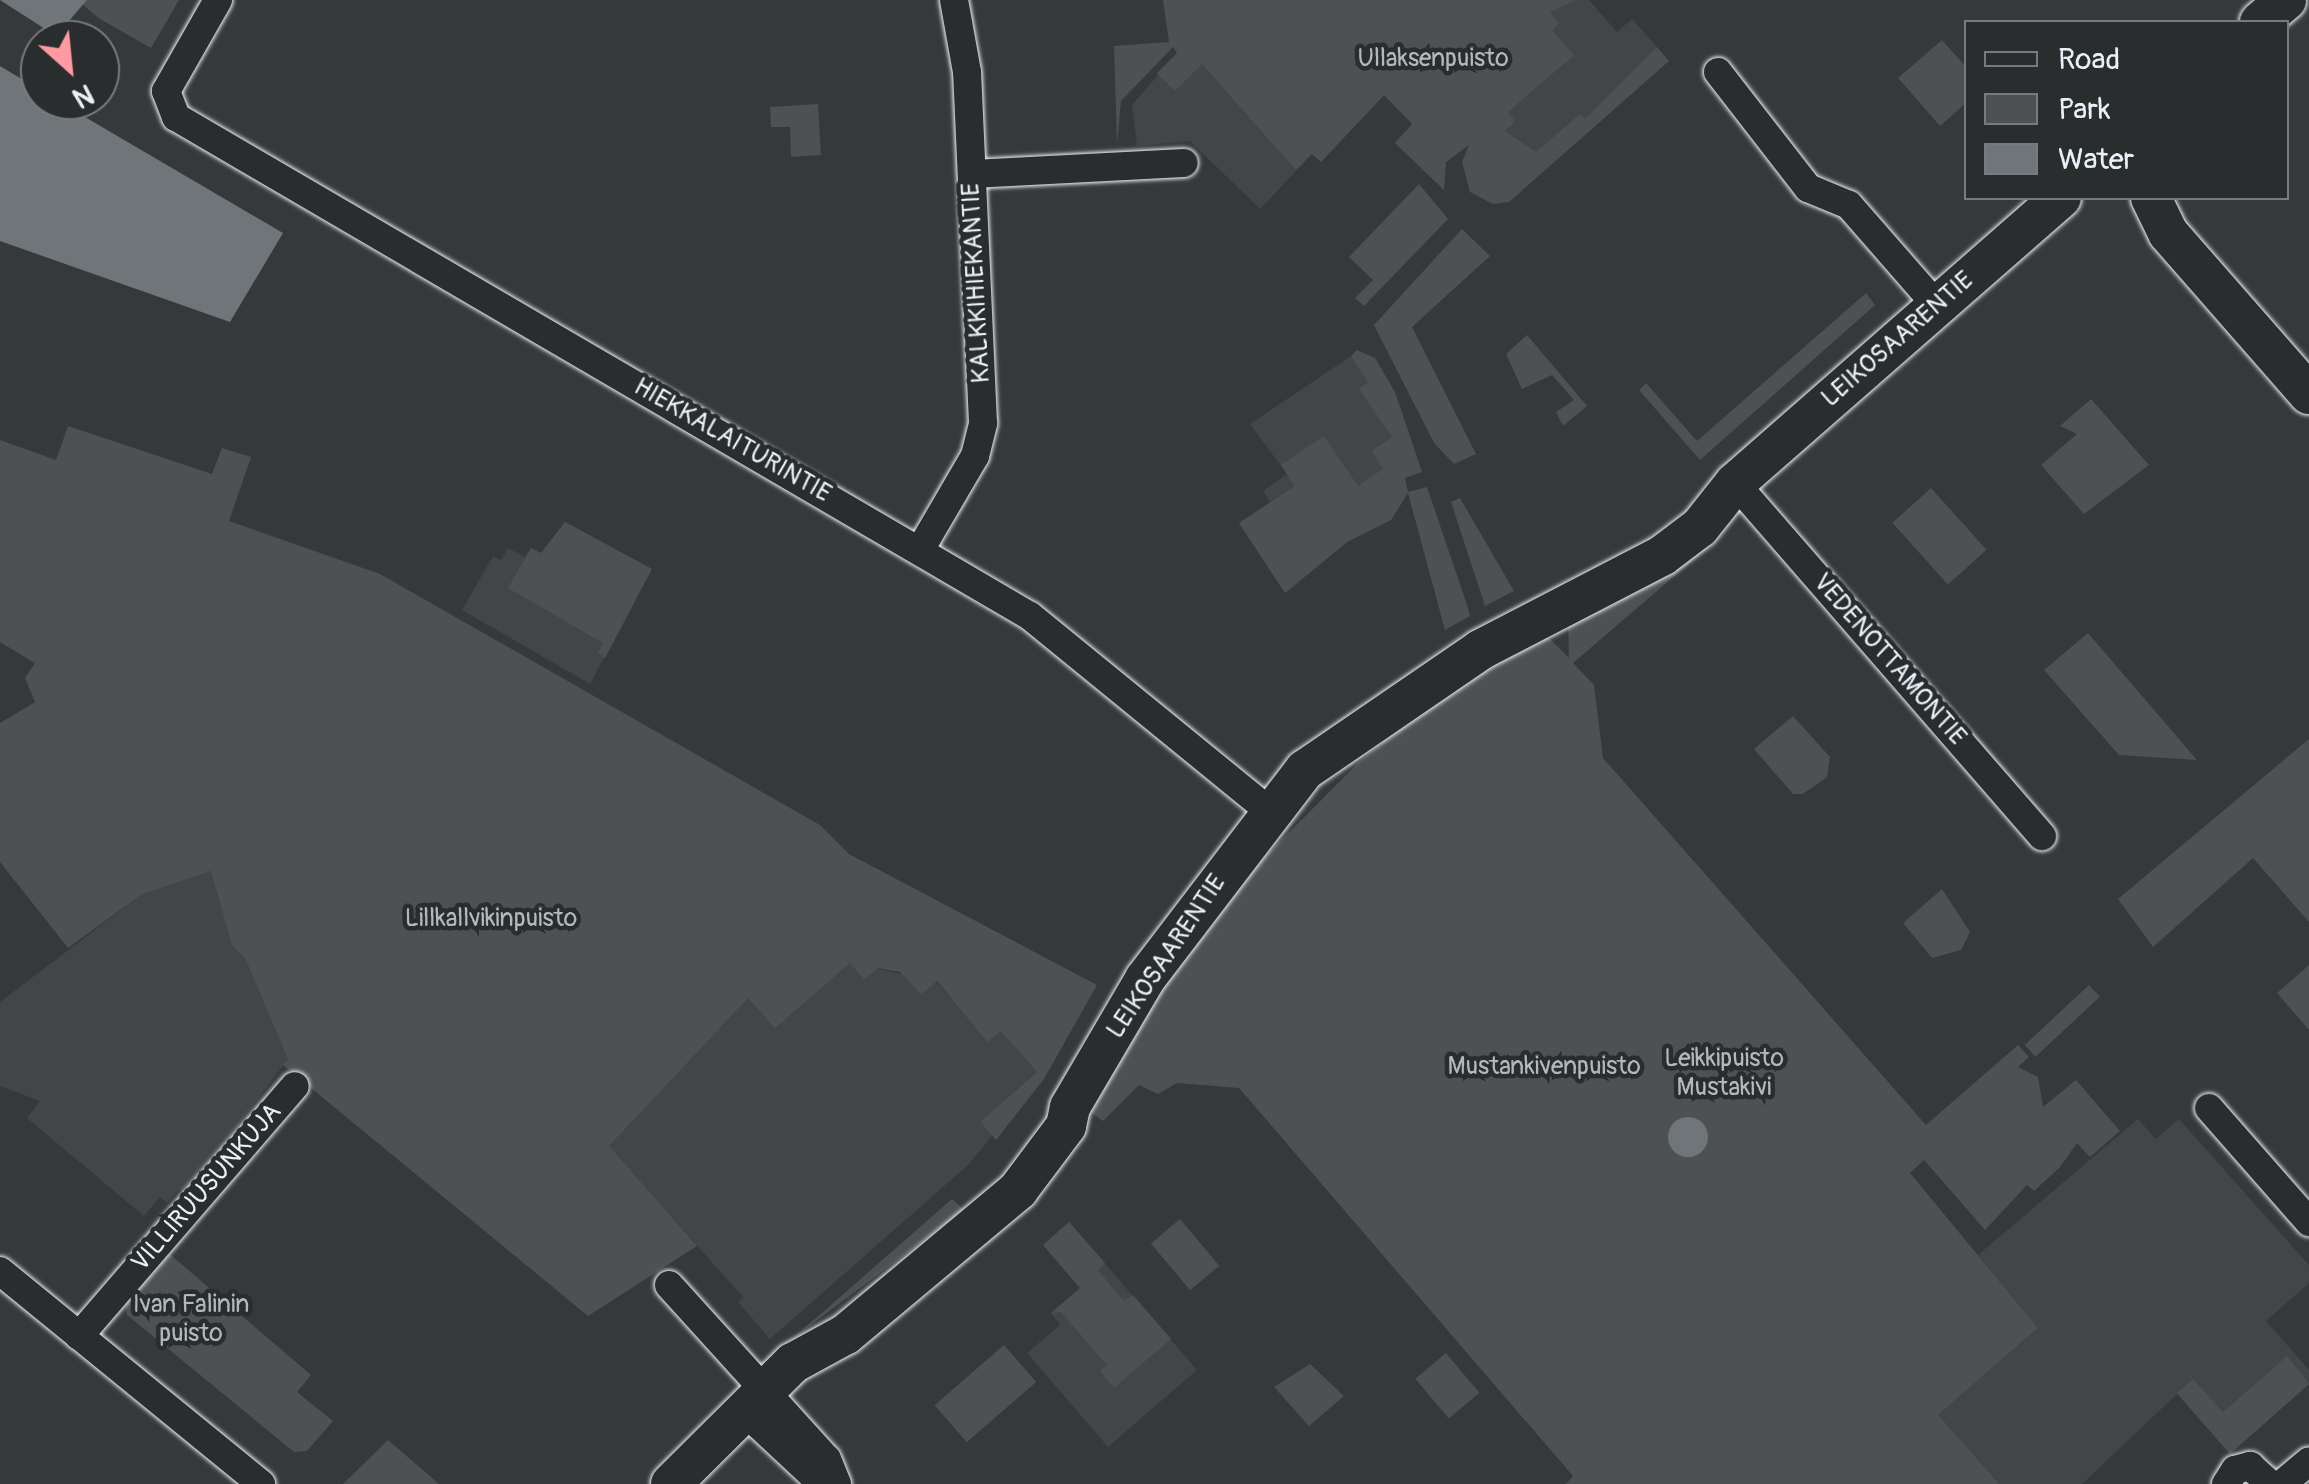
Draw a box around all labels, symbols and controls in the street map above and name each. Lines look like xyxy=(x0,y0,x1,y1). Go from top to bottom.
north arrow xyxy=(20,20,120,120)
legend xyxy=(1964,20,2289,200)
text: Road xyxy=(2058,41,2120,78)
park label: Ullaksenpuisto xyxy=(1357,44,1509,74)
text: N xyxy=(67,76,99,115)
text: Park xyxy=(2058,91,2111,128)
text: Water xyxy=(2058,141,2134,178)
street label: KALKKIHIEKANTIE xyxy=(957,182,997,384)
street label: LEIKOSAARENTIE xyxy=(1816,266,1980,414)
street label: HIEKKALAITURINTIE xyxy=(628,372,836,510)
street label: VEDENOTTAMONTIE xyxy=(1806,568,1972,752)
street label: LEIKOSAARENTIE xyxy=(1101,869,1233,1045)
park label: Lillkallvikinpuisto xyxy=(405,904,577,934)
park label: Leikkipuisto Mustakivi xyxy=(1664,1045,1784,1104)
park label: Mustankivenpuisto xyxy=(1447,1052,1641,1082)
street label: VILLIRUUSUNKUJA xyxy=(126,1098,288,1278)
park label: Ivan Falinin puisto xyxy=(133,1291,249,1350)

